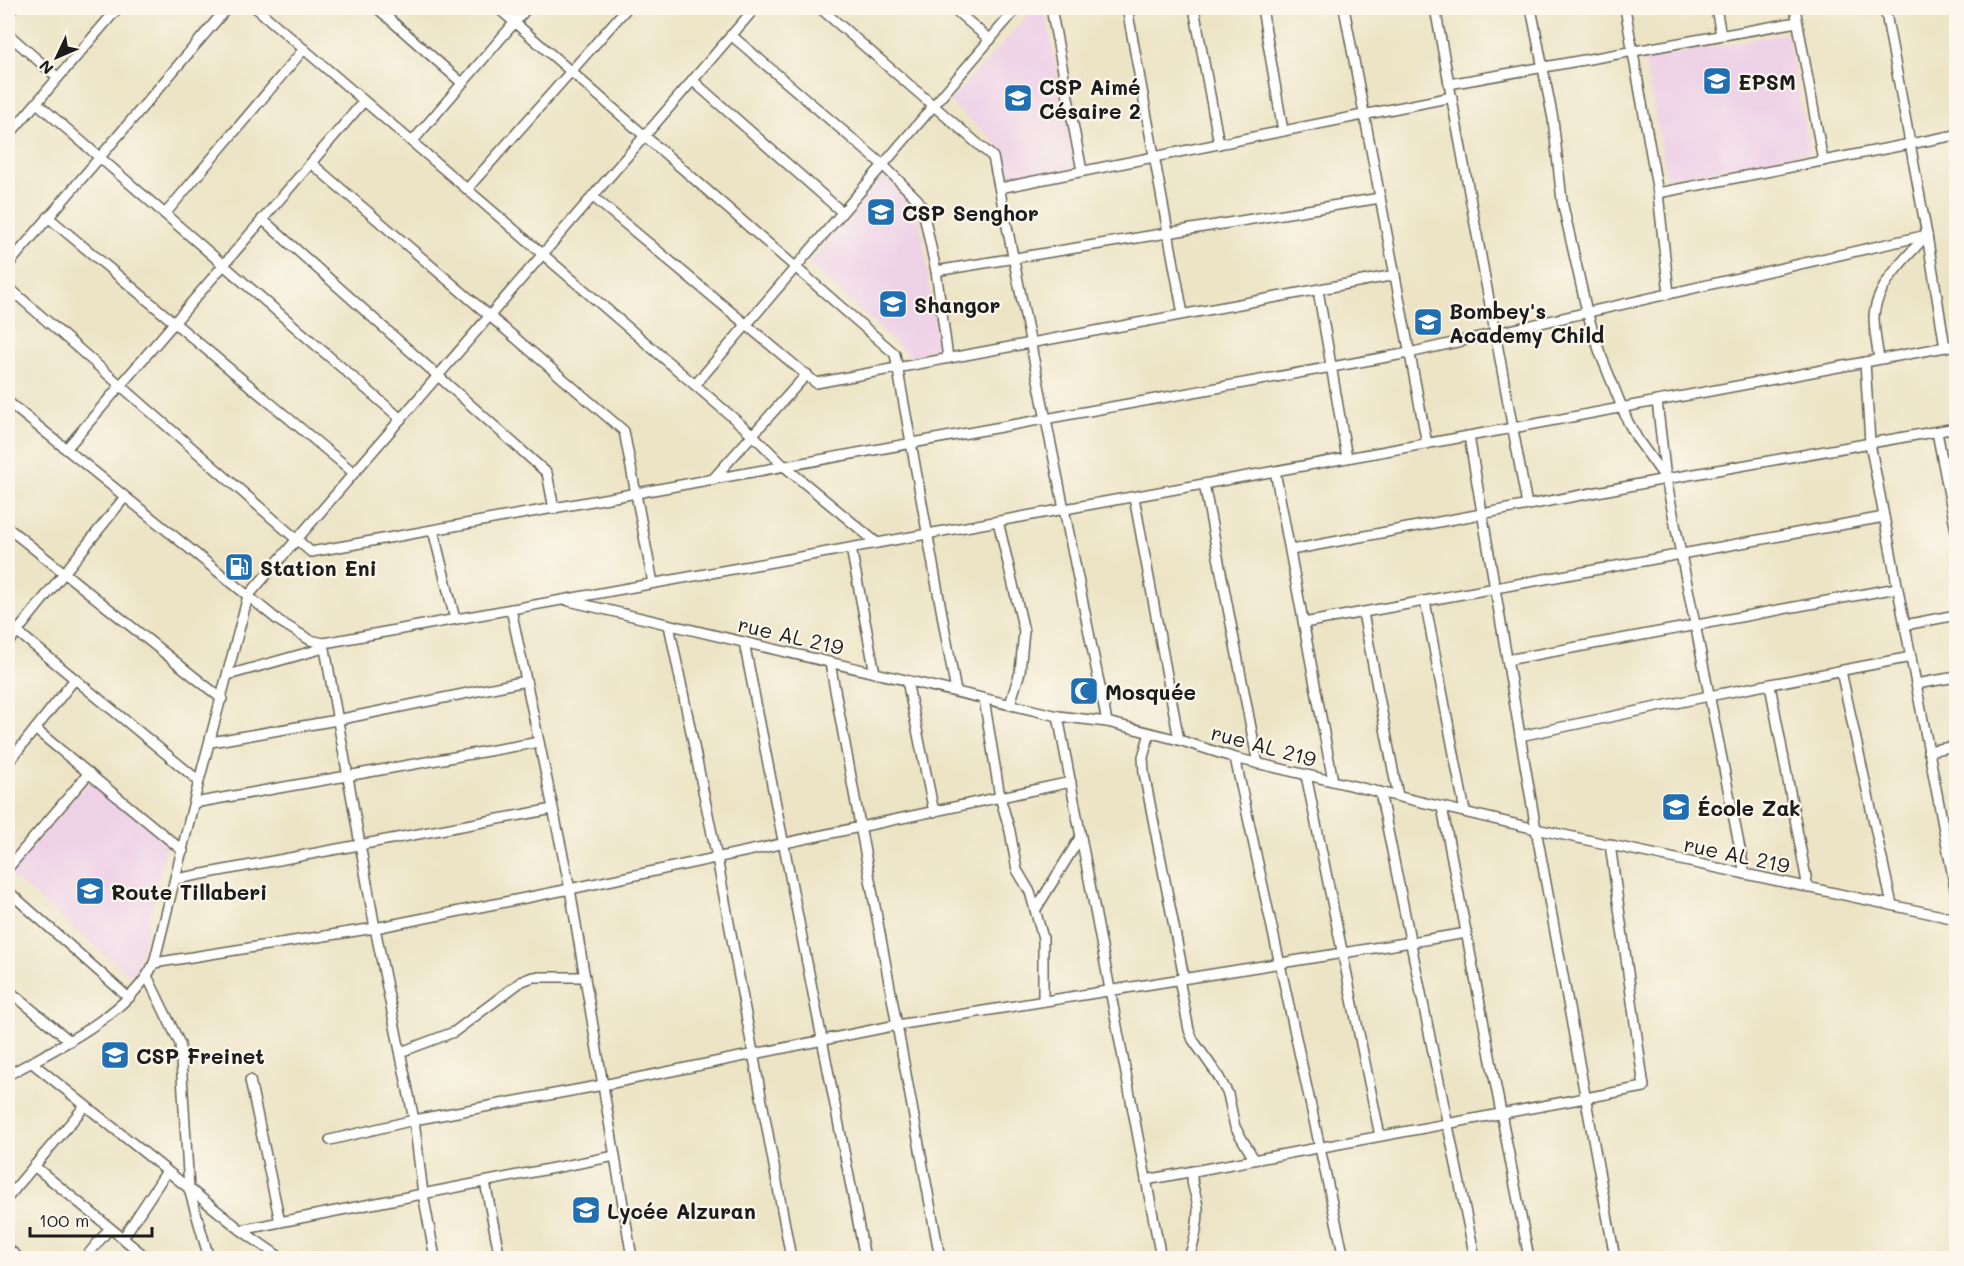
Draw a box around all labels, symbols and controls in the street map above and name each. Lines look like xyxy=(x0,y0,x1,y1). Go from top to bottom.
north arrow xyxy=(27,27,87,87)
text: N xyxy=(34,56,58,79)
school or university icon: EPSM xyxy=(1701,65,1733,97)
place label: EPSM xyxy=(1738,68,1796,95)
place label: CSP Aimé Césaire 2 xyxy=(1039,73,1141,124)
school or university icon: CSP Aimé Césaire 2 xyxy=(1002,82,1034,114)
school or university icon: CSP Senghor xyxy=(865,196,897,228)
place label: CSP Senghor xyxy=(902,199,1039,226)
school or university icon: Shangor xyxy=(877,288,909,320)
place label: Shangor xyxy=(914,291,1001,318)
place label: Bombey's Academy Child xyxy=(1449,297,1604,349)
school or university icon: Bombey's Academy Child xyxy=(1412,306,1444,338)
fuel station icon: Station Eni xyxy=(223,551,255,583)
place label: Station Eni xyxy=(260,554,377,581)
street label: rue AL 219 xyxy=(736,610,846,660)
mosque icon: Mosquée xyxy=(1068,675,1100,707)
place label: Mosquée xyxy=(1105,678,1196,705)
street label: rue AL 219 xyxy=(1209,718,1319,772)
school or university icon: École Zak xyxy=(1660,791,1692,823)
place label: École Zak xyxy=(1697,794,1801,821)
street label: rue AL 219 xyxy=(1682,830,1792,878)
school or university icon: Route Tillaberi xyxy=(74,875,106,907)
place label: Route Tillaberi xyxy=(111,878,267,905)
school or university icon: CSP Freinet xyxy=(99,1039,131,1071)
place label: CSP Freinet xyxy=(136,1042,265,1069)
school or university icon: Lycée Alzuran xyxy=(570,1194,602,1226)
place label: Lycée Alzuran xyxy=(607,1197,756,1225)
scale bar xyxy=(30,1200,152,1238)
text: 100 m xyxy=(39,1208,89,1232)

